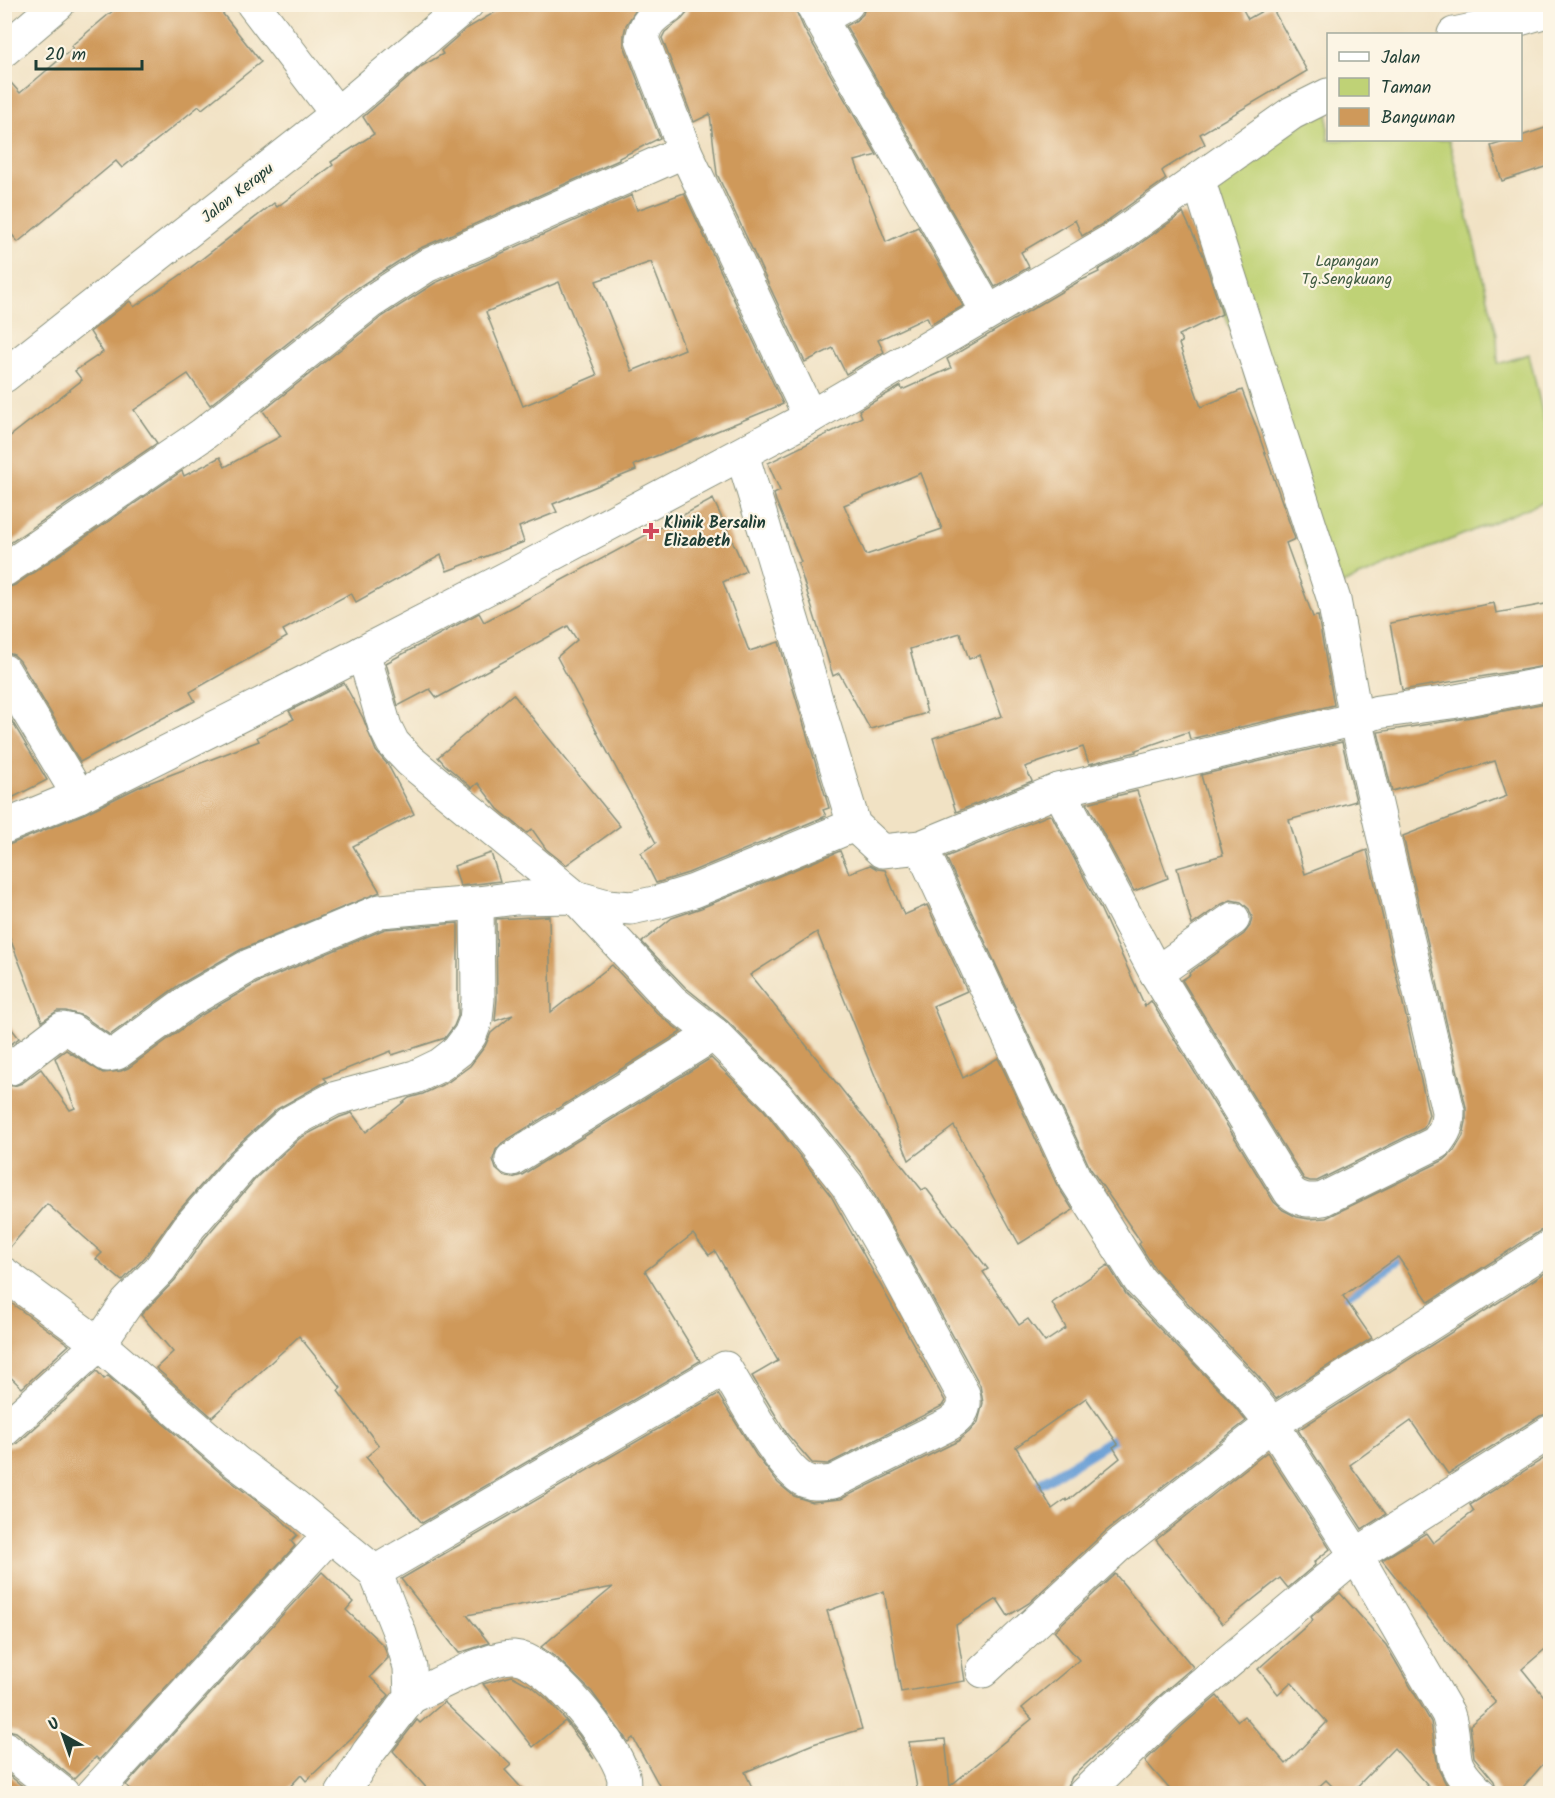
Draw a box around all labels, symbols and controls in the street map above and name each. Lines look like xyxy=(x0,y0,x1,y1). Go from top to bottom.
scale bar xyxy=(36,33,142,71)
legend xyxy=(1327,33,1522,141)
text: 20 m xyxy=(45,41,86,70)
text: Jalan xyxy=(1381,44,1420,73)
text: Taman xyxy=(1381,74,1431,103)
text: Bangunan xyxy=(1381,104,1455,133)
street label: Jalan Kerapu xyxy=(196,157,280,230)
park label: Lapangan Tg.Sengkuang xyxy=(1302,249,1392,292)
place label: Klinik Bersalin Elizabeth xyxy=(664,511,766,554)
marker: Klinik Bersalin Elizabeth xyxy=(642,522,660,540)
north arrow xyxy=(33,1705,93,1765)
text: U xyxy=(43,1712,66,1737)

